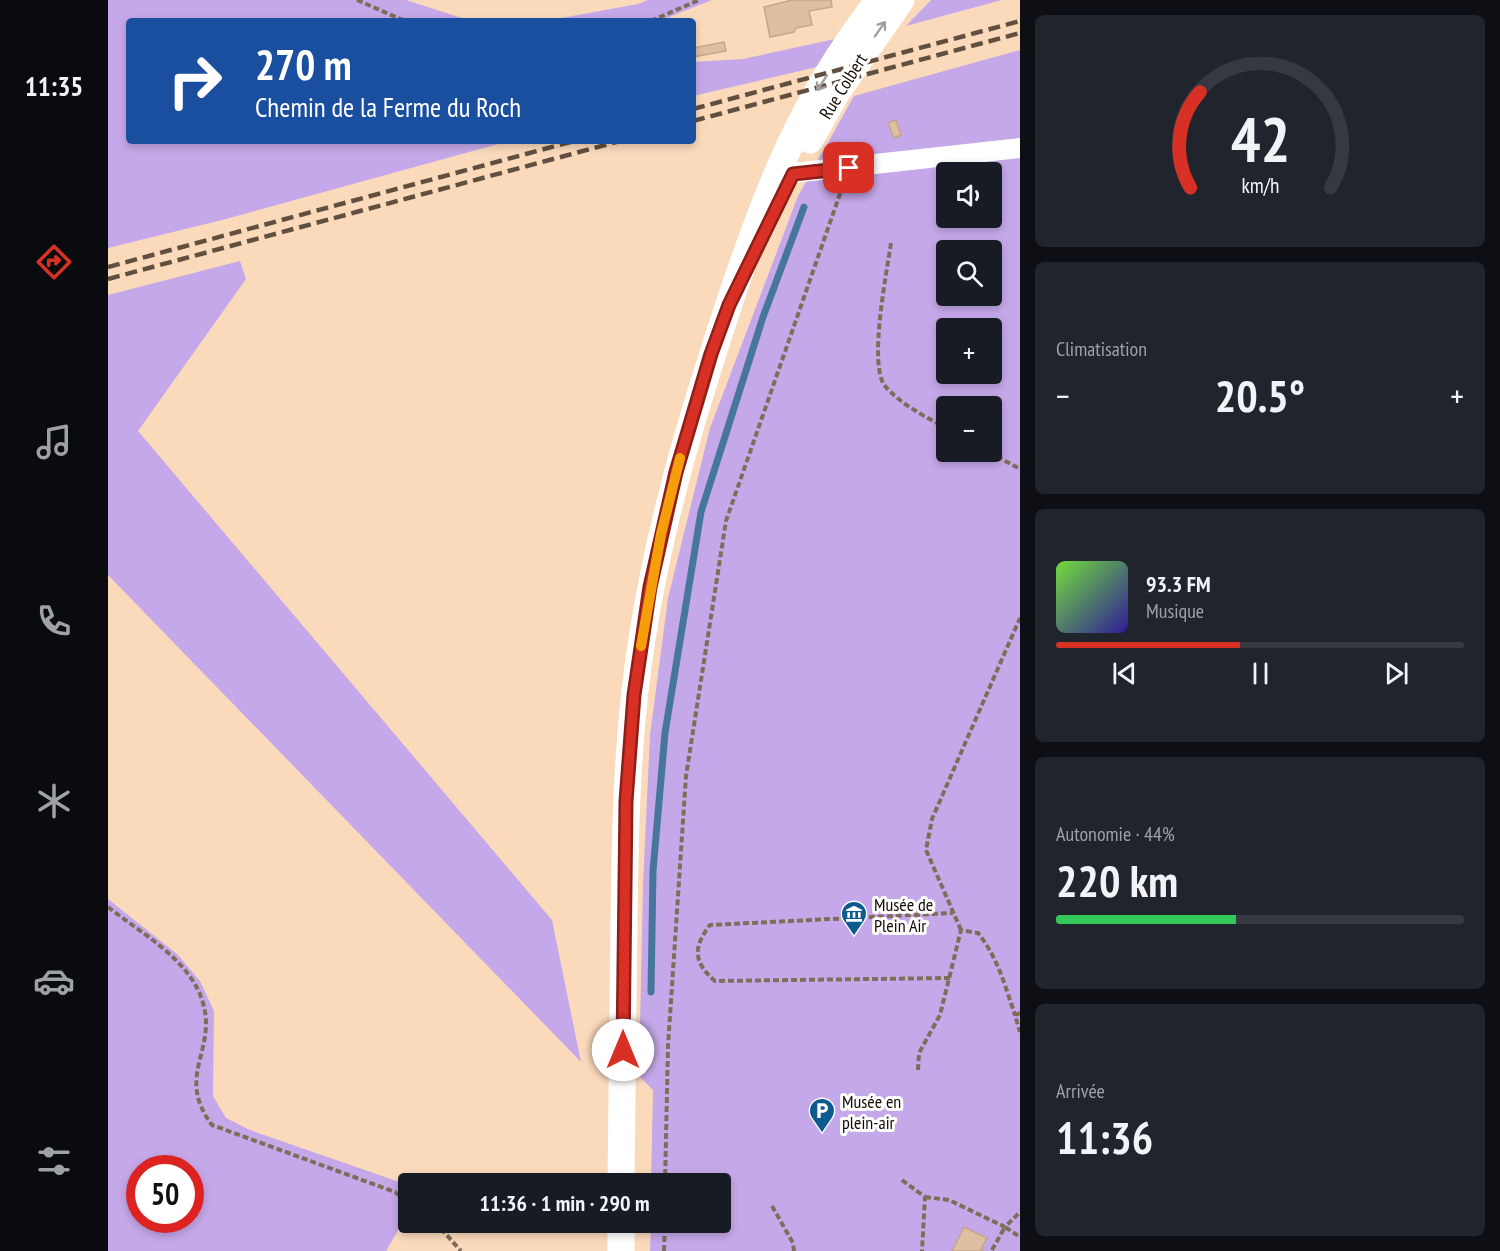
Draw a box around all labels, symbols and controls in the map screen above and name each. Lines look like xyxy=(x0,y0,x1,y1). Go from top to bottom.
one-way arrow xyxy=(874,21,886,37)
text: 270 m xyxy=(255,37,352,92)
icon: right xyxy=(156,42,234,120)
street label: Rue Colbert xyxy=(814,49,872,123)
text: 11:35 xyxy=(25,69,83,103)
one-way arrow xyxy=(815,74,827,91)
text: Chemin de la Ferme du Roch xyxy=(255,90,521,124)
text: 42 xyxy=(1230,98,1290,179)
pin xyxy=(823,142,874,193)
icon: arrive xyxy=(832,151,865,184)
map controls xyxy=(936,162,1002,462)
button: sound xyxy=(936,162,1002,228)
text: km/h xyxy=(1241,171,1279,199)
button: search xyxy=(936,240,1002,306)
icon: directions xyxy=(33,241,75,283)
button: + xyxy=(936,318,1002,384)
text: Climatisation xyxy=(1056,336,1147,362)
text: 20.5° xyxy=(1215,366,1305,424)
text: − xyxy=(1056,374,1070,417)
text: + xyxy=(1450,374,1464,417)
button: − xyxy=(936,396,1002,462)
icon: music xyxy=(33,421,75,463)
text: 93.3 FM xyxy=(1146,570,1211,598)
text: Musique xyxy=(1146,598,1204,624)
icon: phone xyxy=(33,600,75,642)
icon: previous xyxy=(1108,657,1141,690)
icon: pause xyxy=(1244,657,1277,690)
icon: next xyxy=(1380,657,1413,690)
icon: climate xyxy=(33,780,75,822)
text: Autonomie · 44% xyxy=(1056,821,1175,847)
text: 220 km xyxy=(1056,851,1178,909)
place label: Musée de Plein Air xyxy=(874,893,933,937)
museum icon: Musée de Plein Air xyxy=(839,899,869,937)
icon: car xyxy=(33,960,75,1002)
position arrow xyxy=(591,1018,655,1082)
text: Arrivée xyxy=(1056,1078,1105,1104)
place label: Musée en plein-air xyxy=(842,1090,901,1134)
parking icon: Musée en plein-air xyxy=(807,1096,837,1134)
text: 11:36 xyxy=(1056,1108,1153,1166)
icon: filters xyxy=(33,1140,75,1182)
speed limit sign: 50 xyxy=(126,1155,204,1233)
text: 11:36 · 1 min · 290 m xyxy=(479,1189,650,1217)

